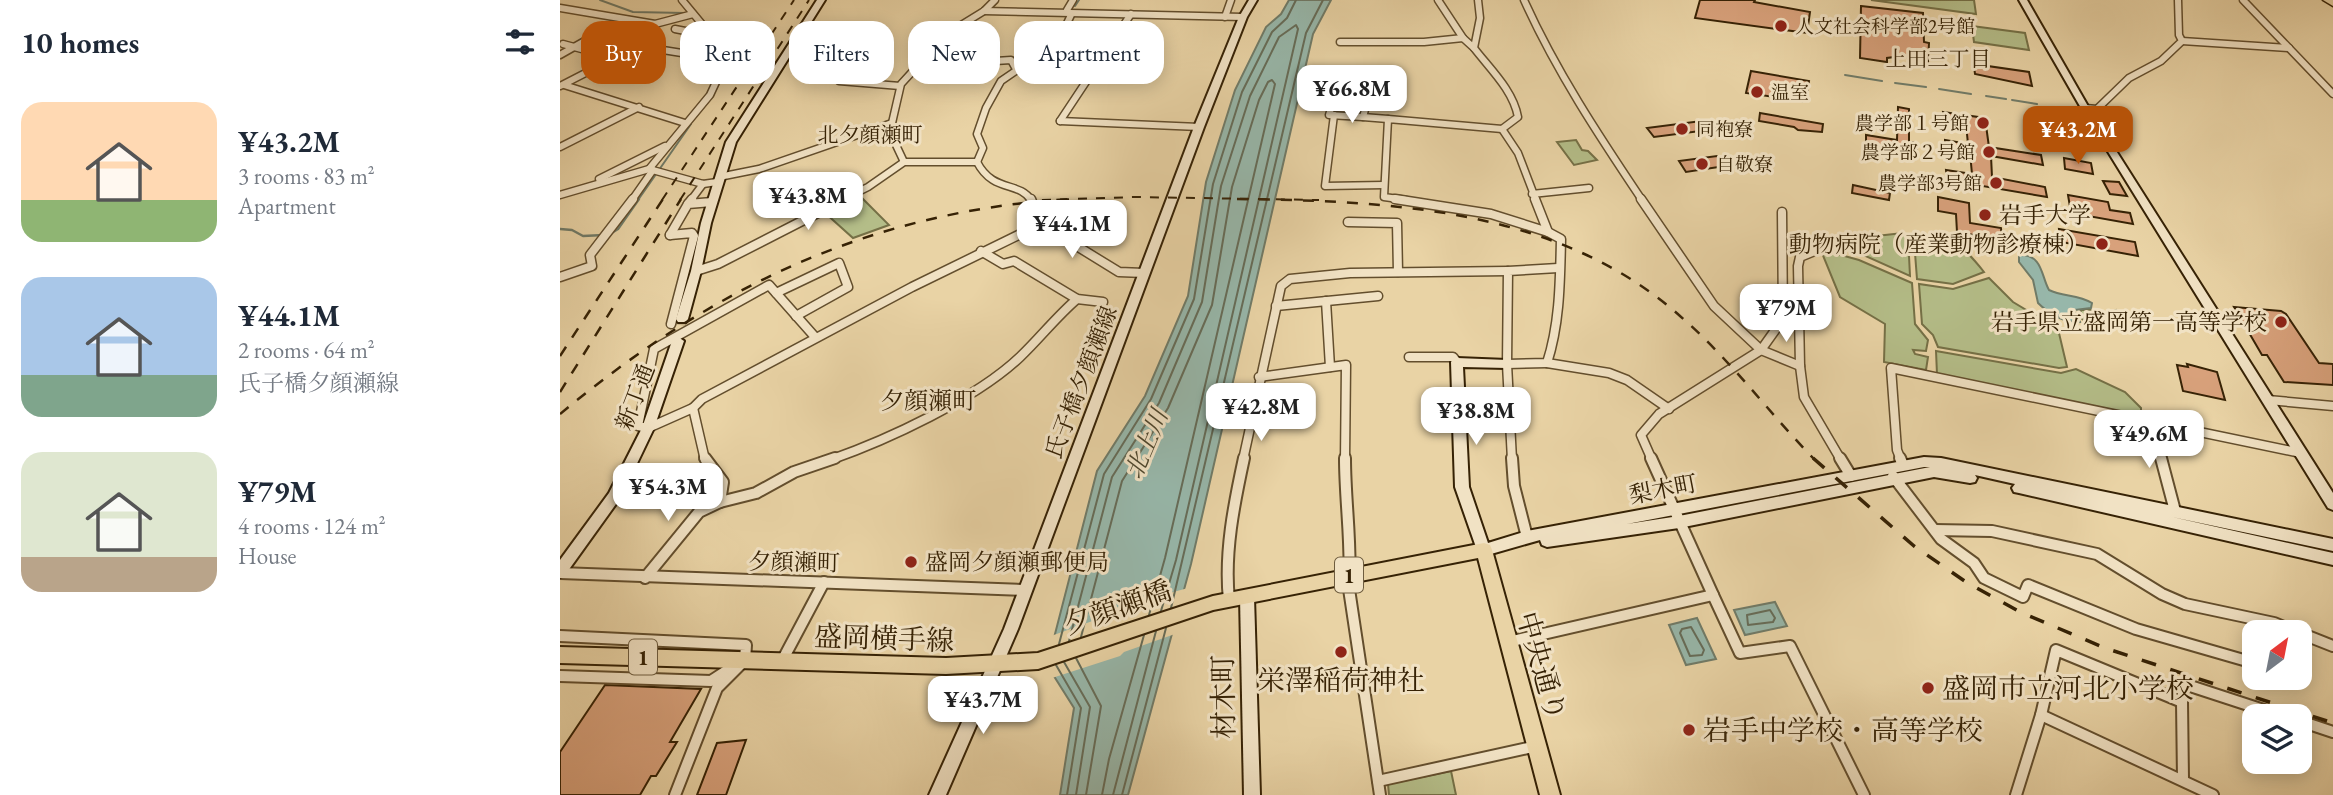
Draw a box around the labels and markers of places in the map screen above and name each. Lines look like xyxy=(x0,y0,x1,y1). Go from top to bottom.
place label: 人文社会科学部2号館 xyxy=(1795,14,1975,39)
marker: 人文社会科学部2号館 xyxy=(1773,18,1789,34)
pin: ¥66.8M xyxy=(1295,66,1409,125)
place label: 温室 xyxy=(1771,80,1809,105)
marker: 温室 xyxy=(1749,84,1765,100)
pin: ¥43.2M xyxy=(2021,106,2135,166)
place label: 農学部１号館 xyxy=(1855,111,1969,136)
marker: 農学部１号館 xyxy=(1975,115,1991,131)
place label: 同袍寮 xyxy=(1696,117,1753,142)
marker: 同袍寮 xyxy=(1674,121,1690,137)
place label: 農学部２号館 xyxy=(1861,140,1975,165)
marker: 農学部２号館 xyxy=(1981,144,1997,160)
place label: 自敬寮 xyxy=(1716,152,1773,177)
marker: 自敬寮 xyxy=(1694,156,1710,172)
place label: 農学部3号館 xyxy=(1878,171,1982,196)
pin: ¥43.8M xyxy=(751,173,865,232)
marker: 農学部3号館 xyxy=(1988,175,2004,191)
place label: 岩手大学 xyxy=(1999,200,2091,230)
pin: ¥44.1M xyxy=(1015,201,1129,260)
marker: 岩手大学 xyxy=(1977,207,1993,223)
place label: 動物病院（産業動物診療棟） xyxy=(1789,229,2088,259)
marker: 動物病院（産業動物診療棟） xyxy=(2094,236,2110,252)
pin: ¥79M xyxy=(1745,284,1827,344)
place label: 岩手県立盛岡第一高等学校 xyxy=(1991,307,2267,337)
marker: 岩手県立盛岡第一高等学校 xyxy=(2273,314,2289,330)
pin: ¥42.8M xyxy=(1204,384,1318,443)
pin: ¥38.8M xyxy=(1419,388,1533,447)
pin: ¥49.6M xyxy=(2092,410,2206,470)
pin: ¥54.3M xyxy=(611,463,725,523)
place label: 盛岡夕顔瀬郵便局 xyxy=(925,547,1109,577)
marker: 盛岡夕顔瀬郵便局 xyxy=(903,554,919,570)
marker: 栄澤稲荷神社 xyxy=(1333,644,1349,660)
place label: 栄澤稲荷神社 xyxy=(1257,662,1425,698)
place label: 盛岡市立河北小学校 xyxy=(1942,670,2194,706)
pin: ¥43.7M xyxy=(926,676,1040,736)
marker: 盛岡市立河北小学校 xyxy=(1920,680,1936,696)
place label: 岩手中学校・高等学校 xyxy=(1703,712,1983,748)
marker: 岩手中学校・高等学校 xyxy=(1681,722,1697,738)

